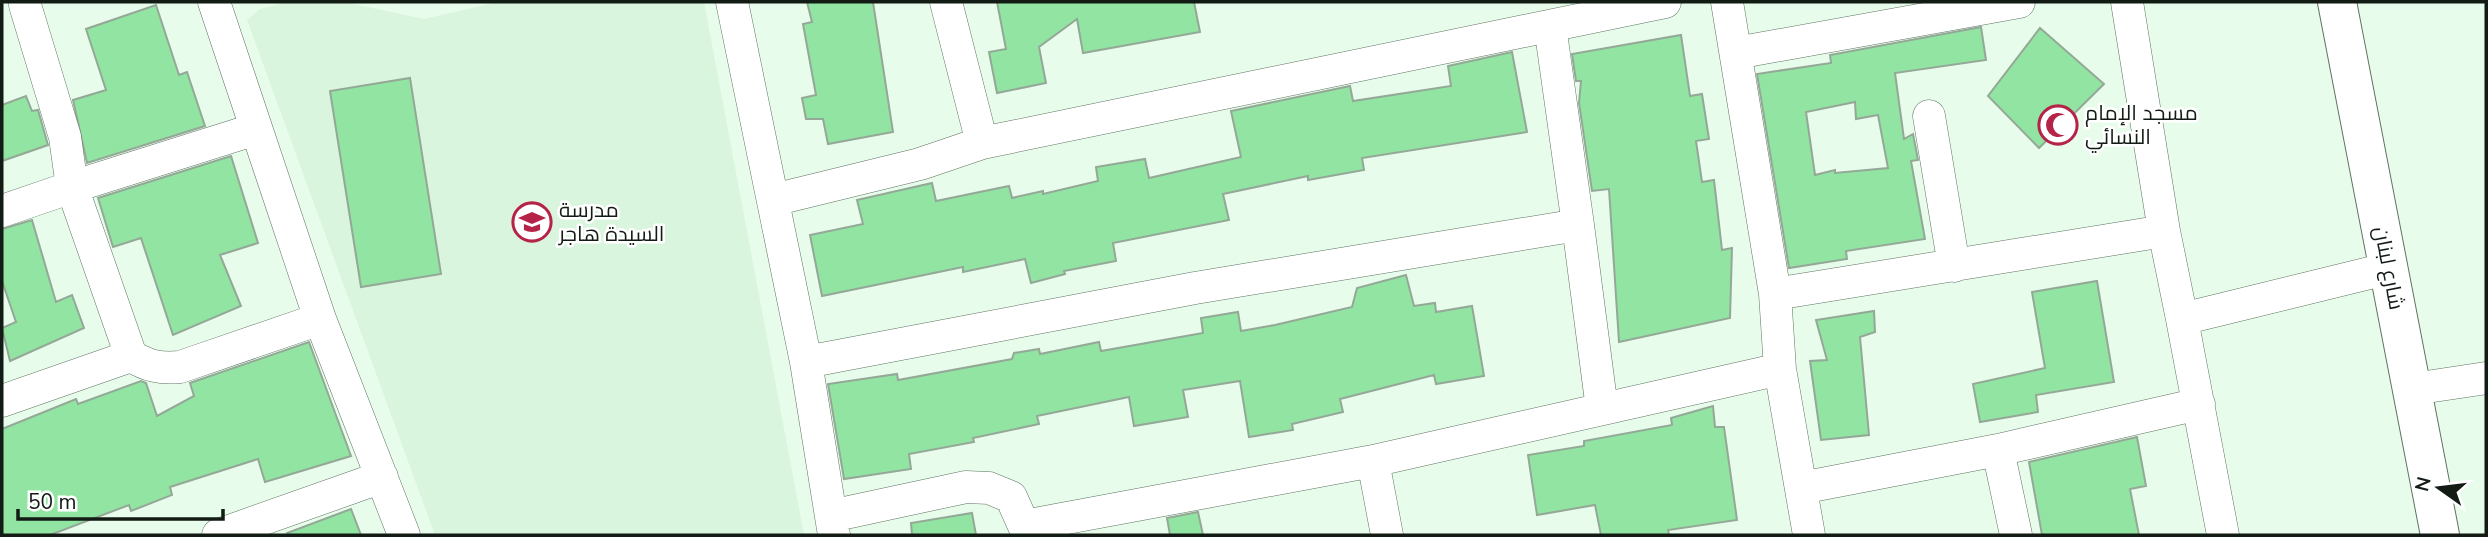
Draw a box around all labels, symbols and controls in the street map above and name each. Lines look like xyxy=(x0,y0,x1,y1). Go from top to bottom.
place label: مسجد الإمام النسائي xyxy=(2085,99,2198,153)
mosque icon: مسجد الإمام النسائي xyxy=(2037,104,2079,146)
place label: مدرسة السيدة هاجر xyxy=(558,196,664,248)
school or university icon: مدرسة السيدة هاجر xyxy=(511,201,553,243)
street label: شارع لبنان xyxy=(2367,224,2411,312)
north arrow xyxy=(2404,453,2474,523)
text: N xyxy=(2409,474,2438,494)
scale bar xyxy=(18,477,222,522)
text: 50 m xyxy=(28,488,77,516)

